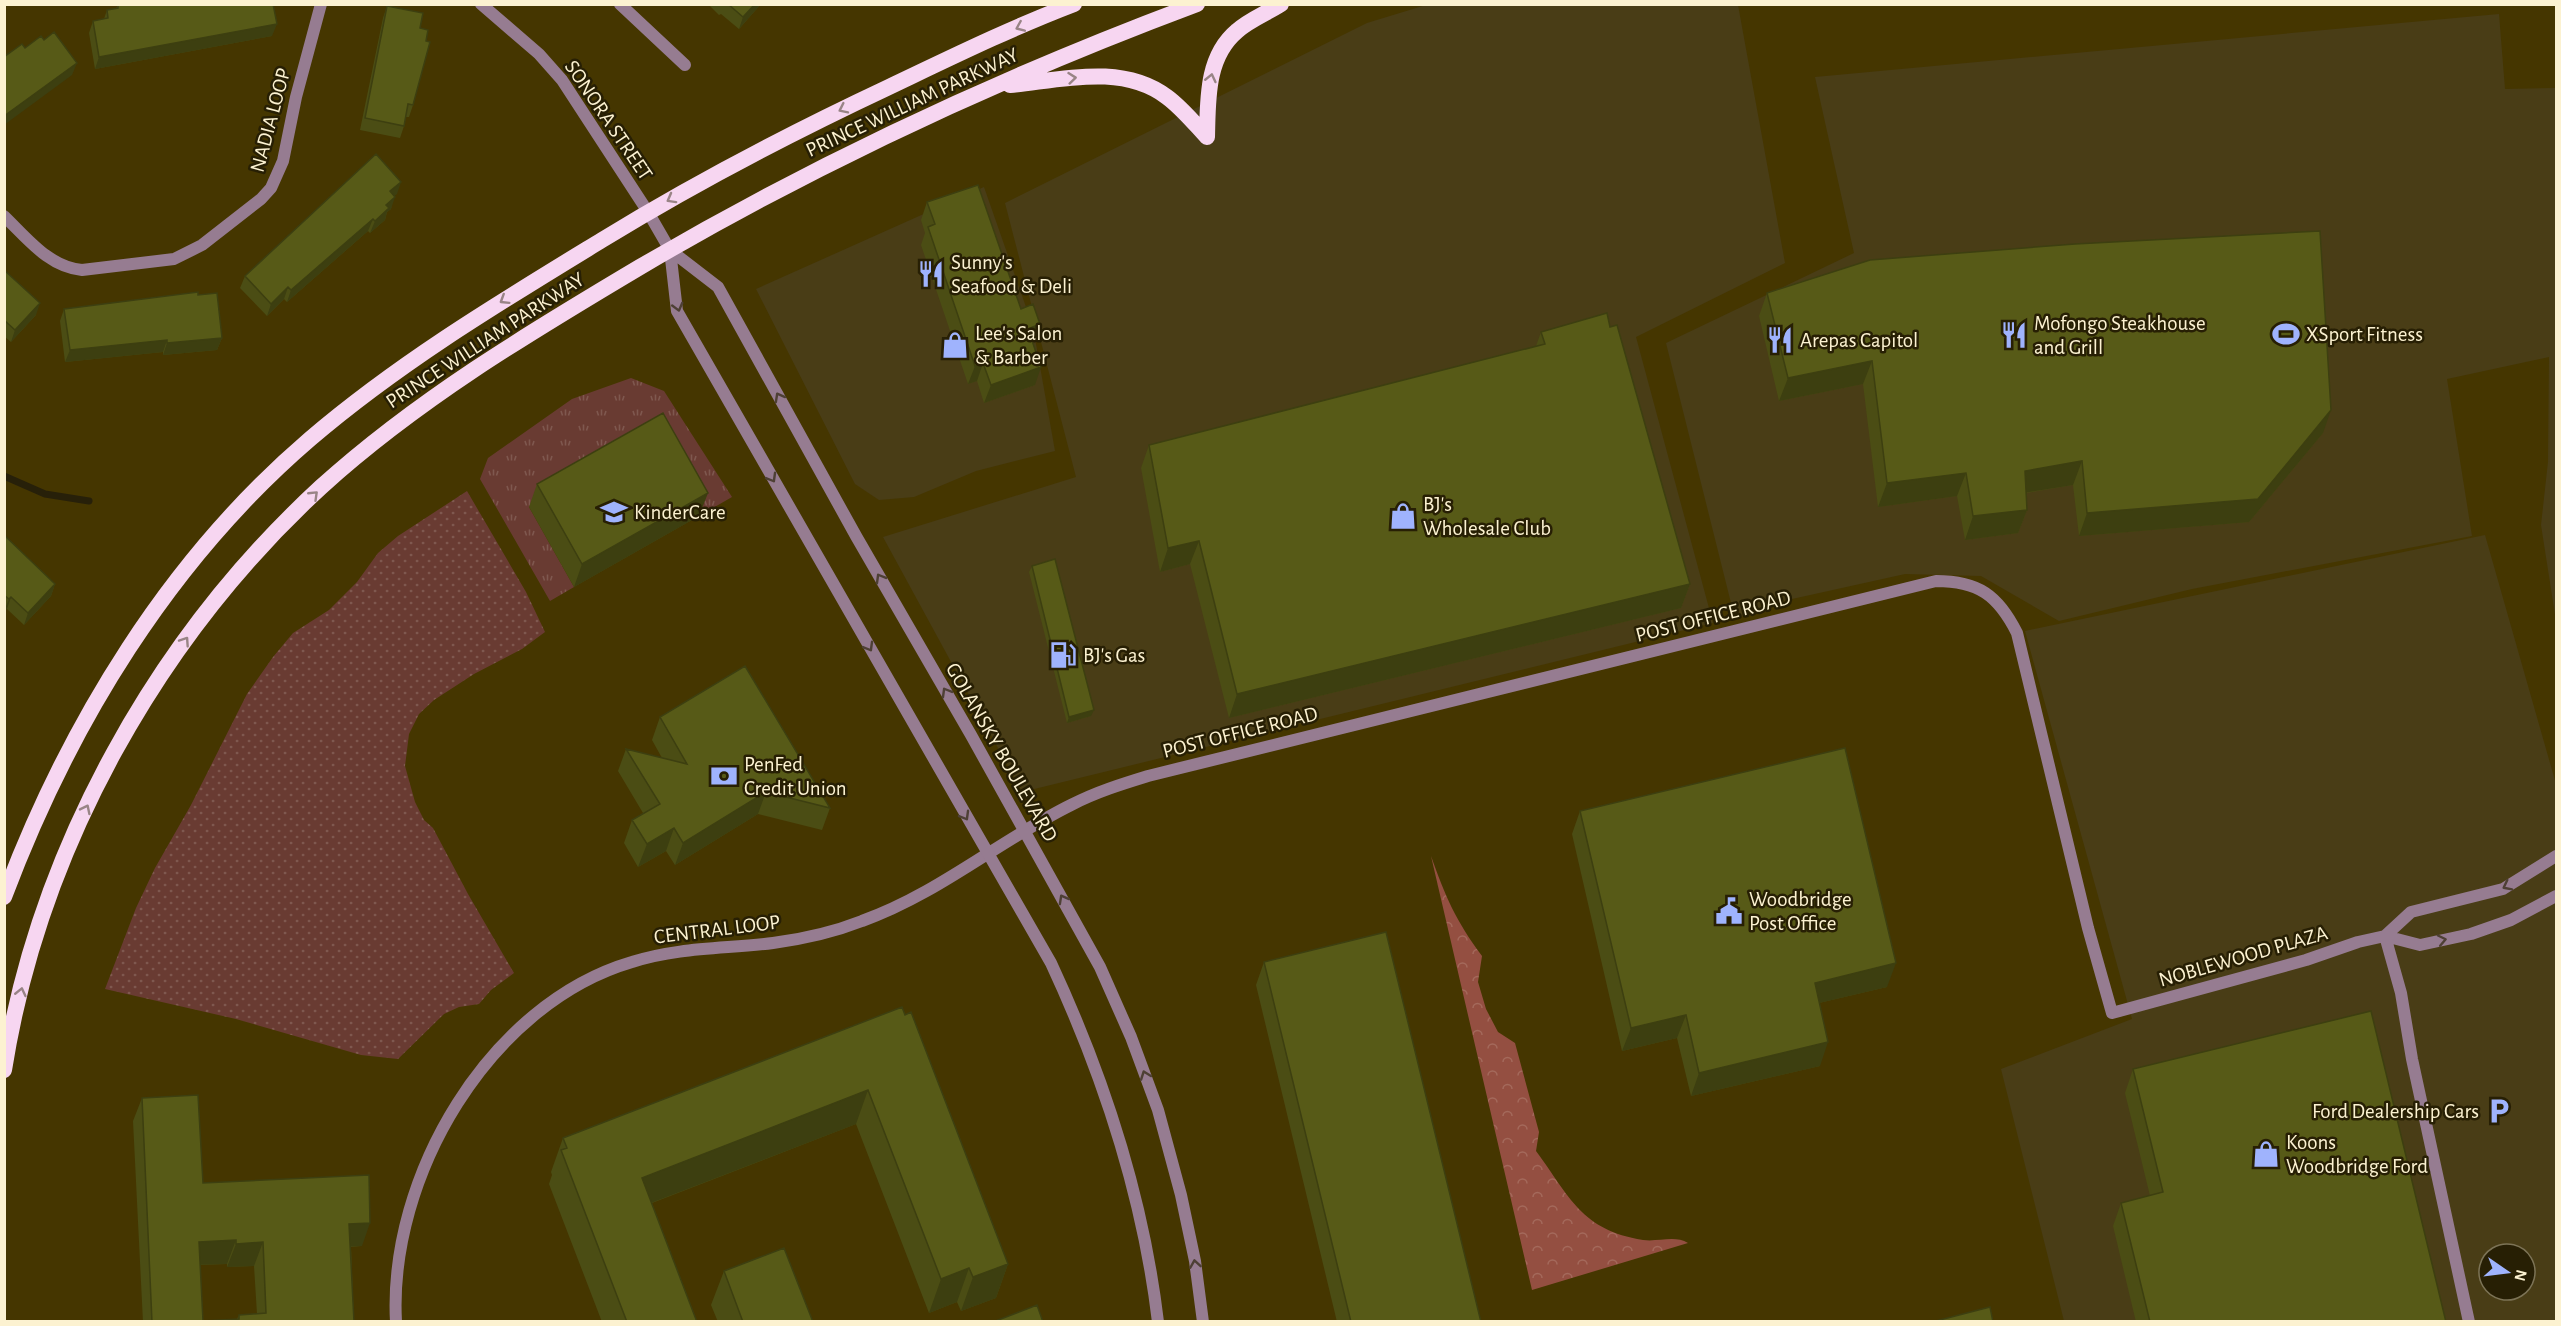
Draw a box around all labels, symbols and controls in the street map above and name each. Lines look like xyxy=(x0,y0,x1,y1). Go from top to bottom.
one-way arrow xyxy=(1015,20,1026,32)
street label: PRINCE WILLIAM PARKWAY xyxy=(803,44,1022,161)
street label: SONORA STREET xyxy=(561,56,656,184)
street label: NADIA LOOP xyxy=(247,66,294,174)
one-way arrow xyxy=(1068,73,1077,85)
one-way arrow xyxy=(1204,74,1217,84)
one-way arrow xyxy=(839,101,850,113)
one-way arrow xyxy=(666,192,677,203)
place label: Sunny's Seafood & Deli xyxy=(951,252,1072,297)
restaurant icon: Sunny's Seafood & Deli xyxy=(916,259,946,289)
street label: PRINCE WILLIAM PARKWAY xyxy=(382,268,588,412)
one-way arrow xyxy=(500,293,510,305)
one-way arrow xyxy=(671,302,683,312)
place label: Mofongo Steakhouse and Grill xyxy=(2034,313,2206,358)
sports icon: XSport Fitness xyxy=(2271,319,2301,349)
restaurant icon: Mofongo Steakhouse and Grill xyxy=(1999,320,2029,350)
place label: Lee's Salon & Barber xyxy=(975,323,1062,368)
place label: XSport Fitness xyxy=(2306,324,2423,345)
restaurant icon: Arepas Capitol xyxy=(1765,325,1795,355)
shop icon: Lee's Salon & Barber xyxy=(940,330,970,360)
place label: Arepas Capitol xyxy=(1800,330,1918,351)
one-way arrow xyxy=(775,393,786,403)
one-way arrow xyxy=(765,472,776,482)
one-way arrow xyxy=(307,491,317,502)
place label: BJ's Wholesale Club xyxy=(1423,494,1551,539)
school or university icon: KinderCare xyxy=(599,497,629,527)
shop icon: BJ's Wholesale Club xyxy=(1388,501,1418,531)
place label: KinderCare xyxy=(634,502,726,523)
one-way arrow xyxy=(876,574,887,584)
street label: POST OFFICE ROAD xyxy=(1633,587,1793,646)
one-way arrow xyxy=(178,636,189,647)
fuel station icon: BJ's Gas xyxy=(1048,640,1078,670)
one-way arrow xyxy=(861,641,873,651)
place label: BJ's Gas xyxy=(1083,645,1145,666)
street label: GOLANSKY BOULEVARD xyxy=(942,659,1061,845)
one-way arrow xyxy=(942,688,954,699)
street label: POST OFFICE ROAD xyxy=(1160,703,1320,762)
place label: PenFed Credit Union xyxy=(744,754,847,799)
bank icon: PenFed Credit Union xyxy=(709,761,739,791)
one-way arrow xyxy=(79,804,91,815)
one-way arrow xyxy=(958,810,969,821)
one-way arrow xyxy=(2502,879,2513,890)
place label: Woodbridge Post Office xyxy=(1749,889,1852,934)
one-way arrow xyxy=(1059,895,1070,905)
public building icon: Woodbridge Post Office xyxy=(1714,896,1744,926)
street label: CENTRAL LOOP xyxy=(653,911,781,948)
street label: NOBLEWOOD PLAZA xyxy=(2156,922,2330,991)
one-way arrow xyxy=(2436,935,2446,948)
one-way arrow xyxy=(14,987,27,997)
one-way arrow xyxy=(1140,1070,1153,1081)
parking icon: Ford Dealership Cars xyxy=(2484,1096,2514,1126)
place label: Ford Dealership Cars xyxy=(2312,1101,2479,1122)
place label: Koons Woodbridge Ford xyxy=(2286,1132,2428,1177)
shop icon: Koons Woodbridge Ford xyxy=(2251,1139,2281,1169)
north arrow xyxy=(2477,1242,2537,1302)
one-way arrow xyxy=(1189,1259,1202,1269)
text: N xyxy=(2511,1268,2530,1283)

